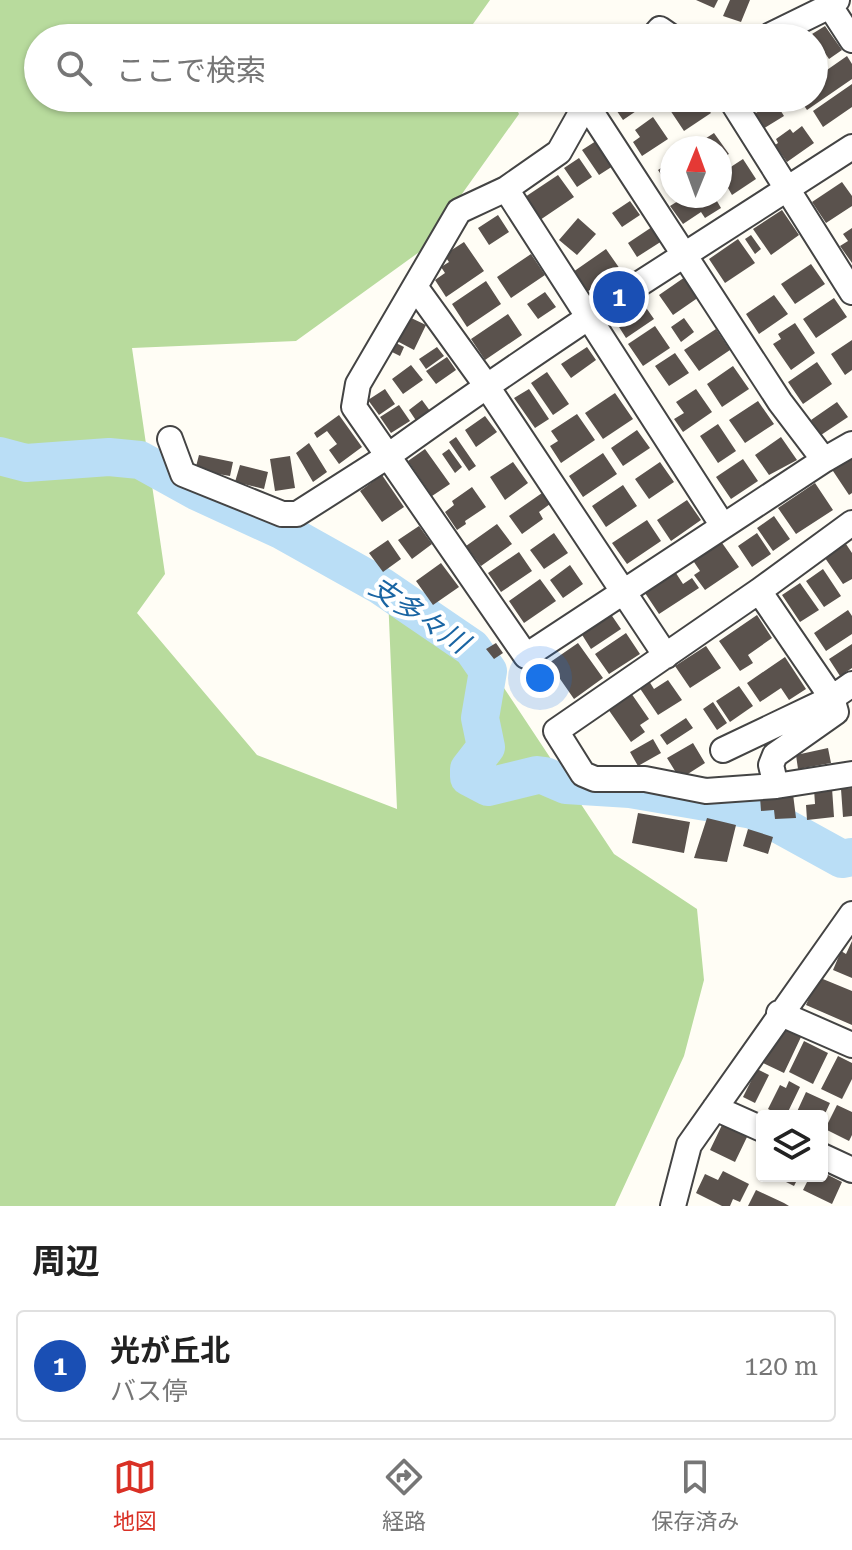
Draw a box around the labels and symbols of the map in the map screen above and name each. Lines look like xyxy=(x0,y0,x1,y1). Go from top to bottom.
north arrow xyxy=(660,136,732,208)
pin: 1 xyxy=(593,267,645,327)
water label: 支多々川 xyxy=(363,570,477,662)
your location xyxy=(520,658,560,698)

